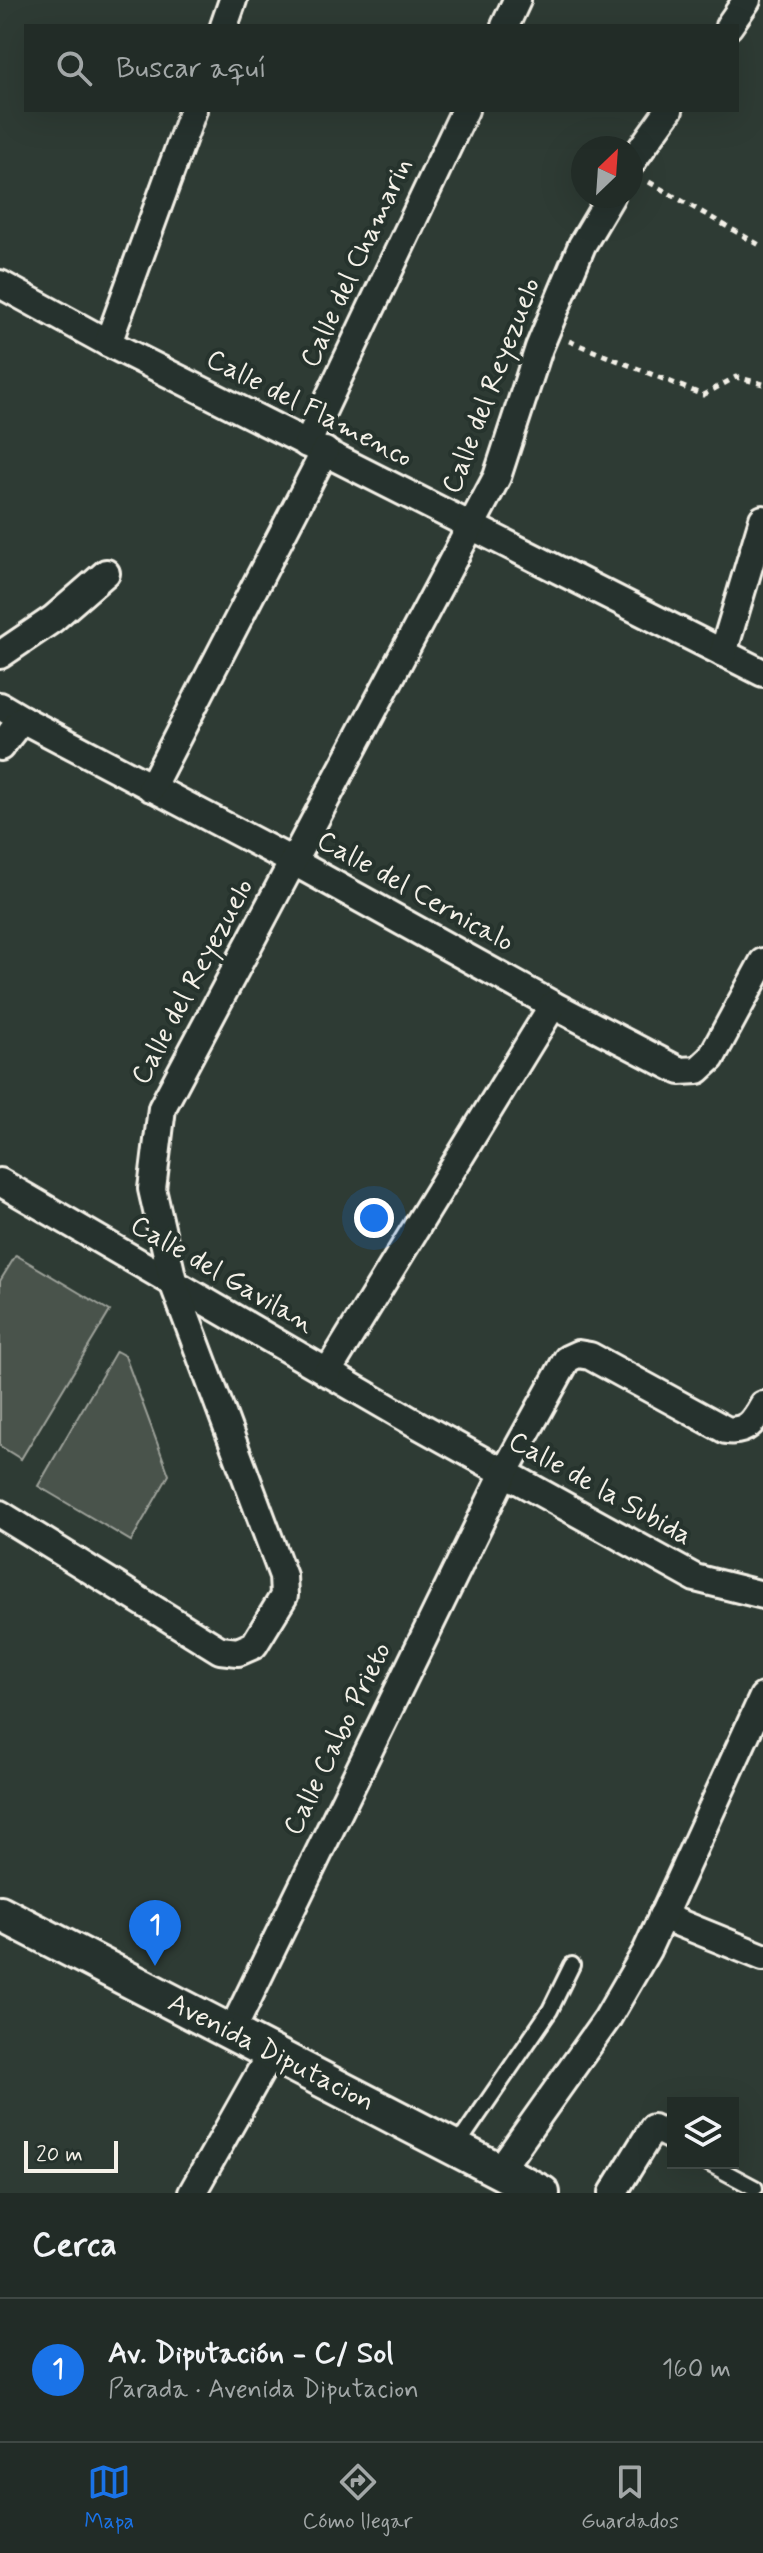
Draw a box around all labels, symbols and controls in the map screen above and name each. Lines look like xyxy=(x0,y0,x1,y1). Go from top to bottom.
search box xyxy=(24,24,739,112)
icon: search xyxy=(52,46,96,90)
text: Buscar aquí xyxy=(116,49,267,88)
north arrow xyxy=(571,136,643,208)
street label: Calle del Chamarin xyxy=(292,152,422,374)
street label: Calle del Reyezuelo xyxy=(434,273,550,499)
street label: Calle del Flamenco xyxy=(200,341,418,477)
street label: Calle del Cernicalo xyxy=(310,823,520,961)
street label: Calle del Reyezuelo xyxy=(123,872,263,1092)
your location xyxy=(354,1198,394,1238)
street label: Calle del Gavilan xyxy=(123,1207,321,1343)
street label: Calle de la Subida xyxy=(501,1423,699,1555)
street label: Calle Cabo Prieto xyxy=(275,1636,401,1842)
pin: 1 xyxy=(129,1900,181,1966)
street label: Avenida Diputacion xyxy=(161,1985,381,2121)
map controls xyxy=(667,2097,739,2169)
button: layers xyxy=(667,2097,739,2169)
scale bar xyxy=(24,2137,118,2173)
text: 20 m xyxy=(36,2141,83,2169)
text: Cerca xyxy=(32,2223,117,2268)
text: Av. Diputación - C/ Sol xyxy=(108,2334,394,2373)
text: 1 xyxy=(52,2353,64,2387)
text: 160 m xyxy=(662,2353,731,2387)
text: Parada · Avenida Diputacion xyxy=(108,2373,419,2407)
tab: Mapa xyxy=(84,2460,134,2536)
tab: Cómo llegar xyxy=(303,2460,413,2536)
tab: Guardados xyxy=(581,2460,679,2536)

